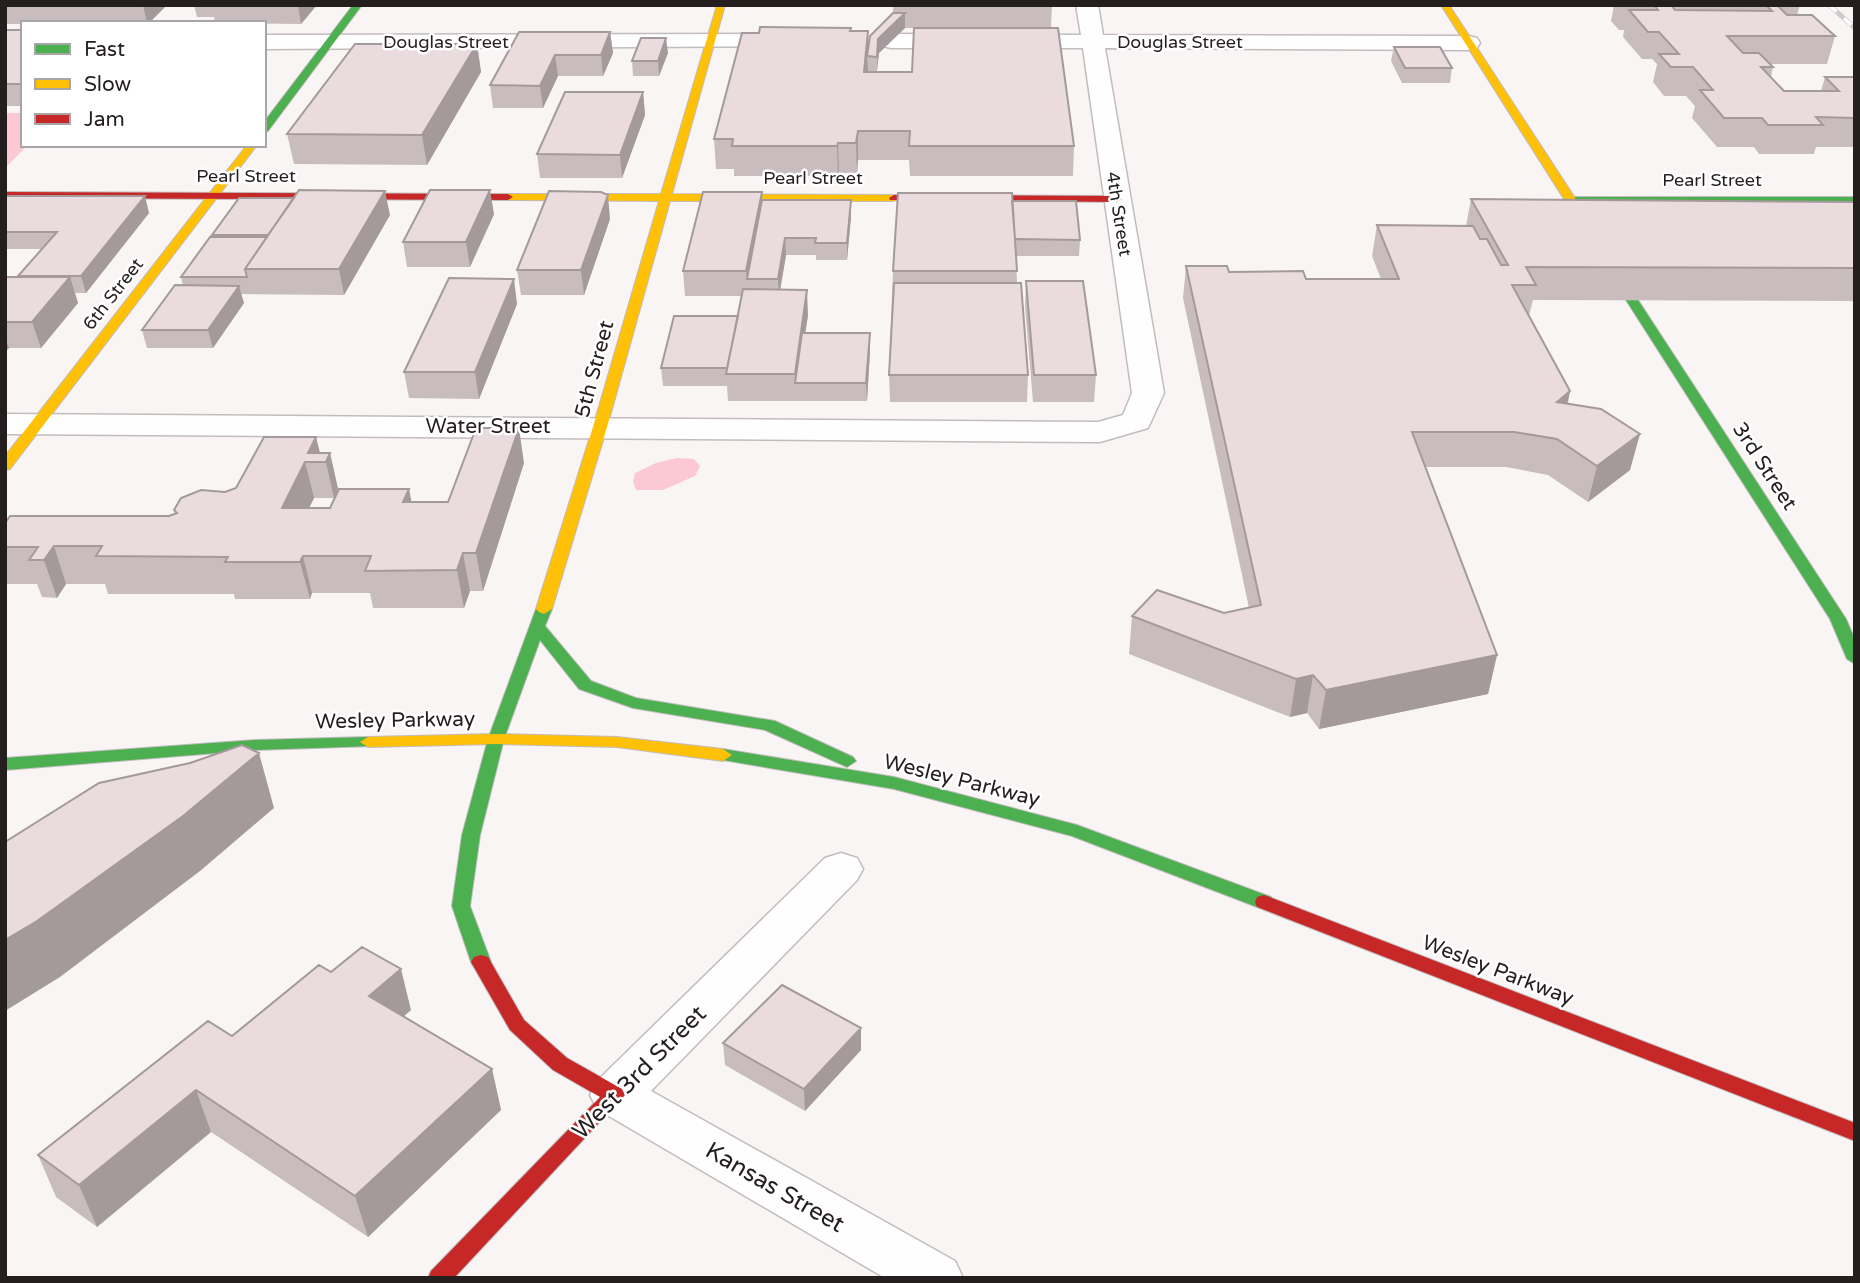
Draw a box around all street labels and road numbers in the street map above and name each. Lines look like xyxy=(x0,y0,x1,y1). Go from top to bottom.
street label: Douglas Street xyxy=(383,31,509,53)
street label: Douglas Street xyxy=(1117,31,1243,53)
street label: Pearl Street xyxy=(196,165,296,187)
street label: Pearl Street xyxy=(763,167,863,189)
street label: Pearl Street xyxy=(1662,169,1762,191)
street label: 4th Street xyxy=(1101,170,1137,258)
street label: 6th Street xyxy=(78,254,148,334)
street label: 5th Street xyxy=(570,318,619,420)
street label: Water Street xyxy=(425,414,551,439)
street label: 3rd Street xyxy=(1727,418,1802,515)
street label: Wesley Parkway xyxy=(315,707,475,734)
street label: Wesley Parkway xyxy=(881,749,1043,812)
street label: Wesley Parkway xyxy=(1419,930,1577,1011)
street label: West 3rd Street xyxy=(566,999,712,1145)
street label: Kansas Street xyxy=(700,1136,849,1239)

